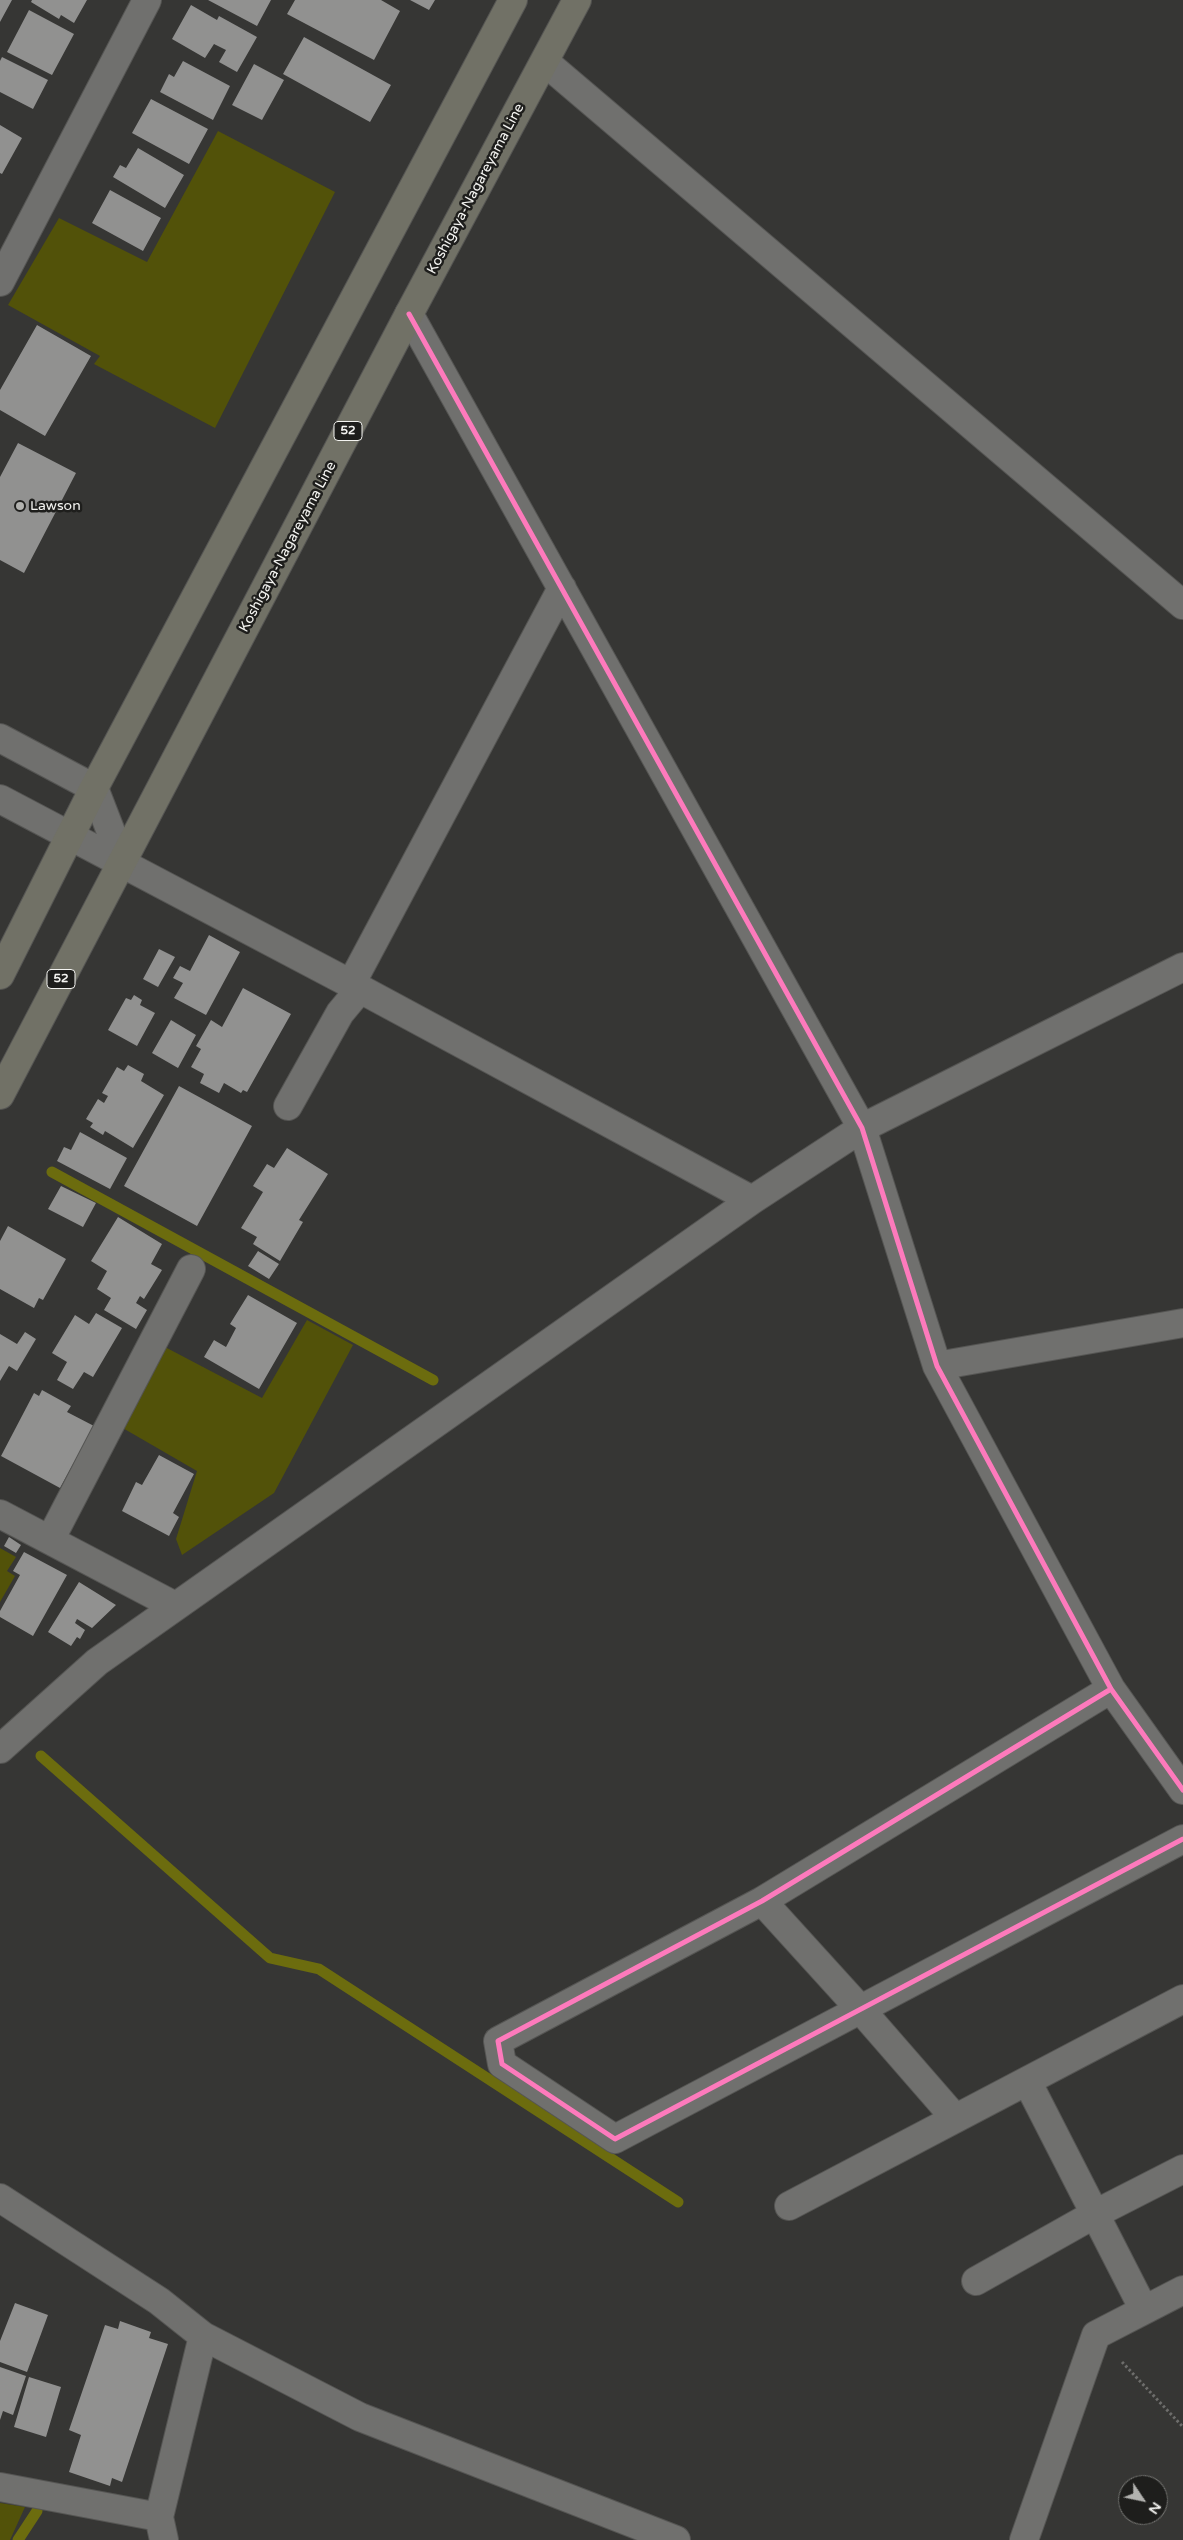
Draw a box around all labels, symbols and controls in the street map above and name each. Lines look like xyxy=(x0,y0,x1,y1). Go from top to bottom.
street label: Koshigaya-Nagareyama Line xyxy=(424,101,528,277)
road number: 52 xyxy=(334,422,362,441)
street label: Koshigaya-Nagareyama Line xyxy=(236,459,340,635)
place label: Lawson xyxy=(30,498,81,514)
marker: Lawson xyxy=(14,500,26,512)
road number: 52 xyxy=(47,970,75,989)
north arrow xyxy=(1118,2475,1168,2525)
text: N xyxy=(1145,2499,1165,2518)

